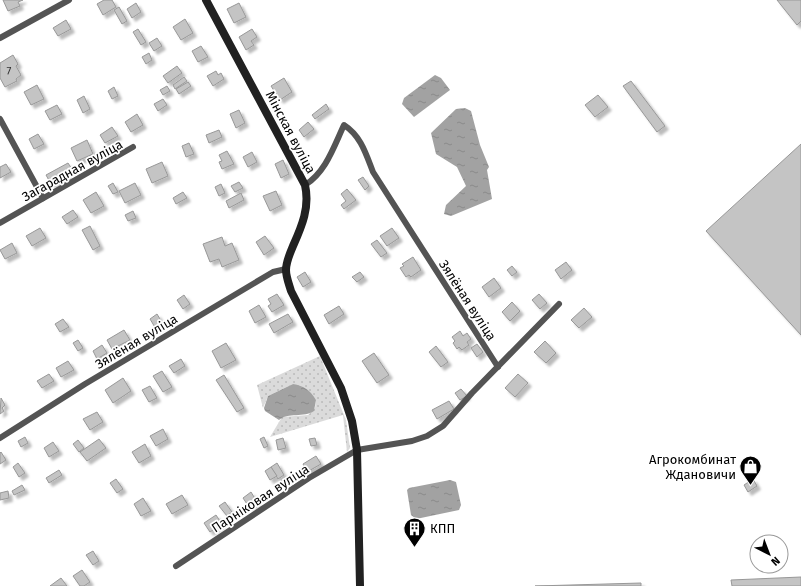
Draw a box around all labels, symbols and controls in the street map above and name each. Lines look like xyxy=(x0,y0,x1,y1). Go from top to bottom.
house number: 7 xyxy=(7,65,12,78)
street label: Мінская вуліца xyxy=(263,88,319,176)
street label: Загарадная вуліца xyxy=(19,137,125,204)
street label: Зялёная вуліца xyxy=(436,257,499,343)
street label: Зялёная вуліца xyxy=(92,311,180,372)
place label: Агрокомбинат Ждановичи xyxy=(649,452,736,482)
shop icon: Агрокомбинат Ждановичи xyxy=(738,453,764,486)
street label: Парніковая вуліца xyxy=(209,461,312,536)
building icon: КПП xyxy=(402,515,428,548)
place label: КПП xyxy=(430,521,455,536)
north arrow xyxy=(749,534,789,574)
text: N xyxy=(768,554,782,568)

